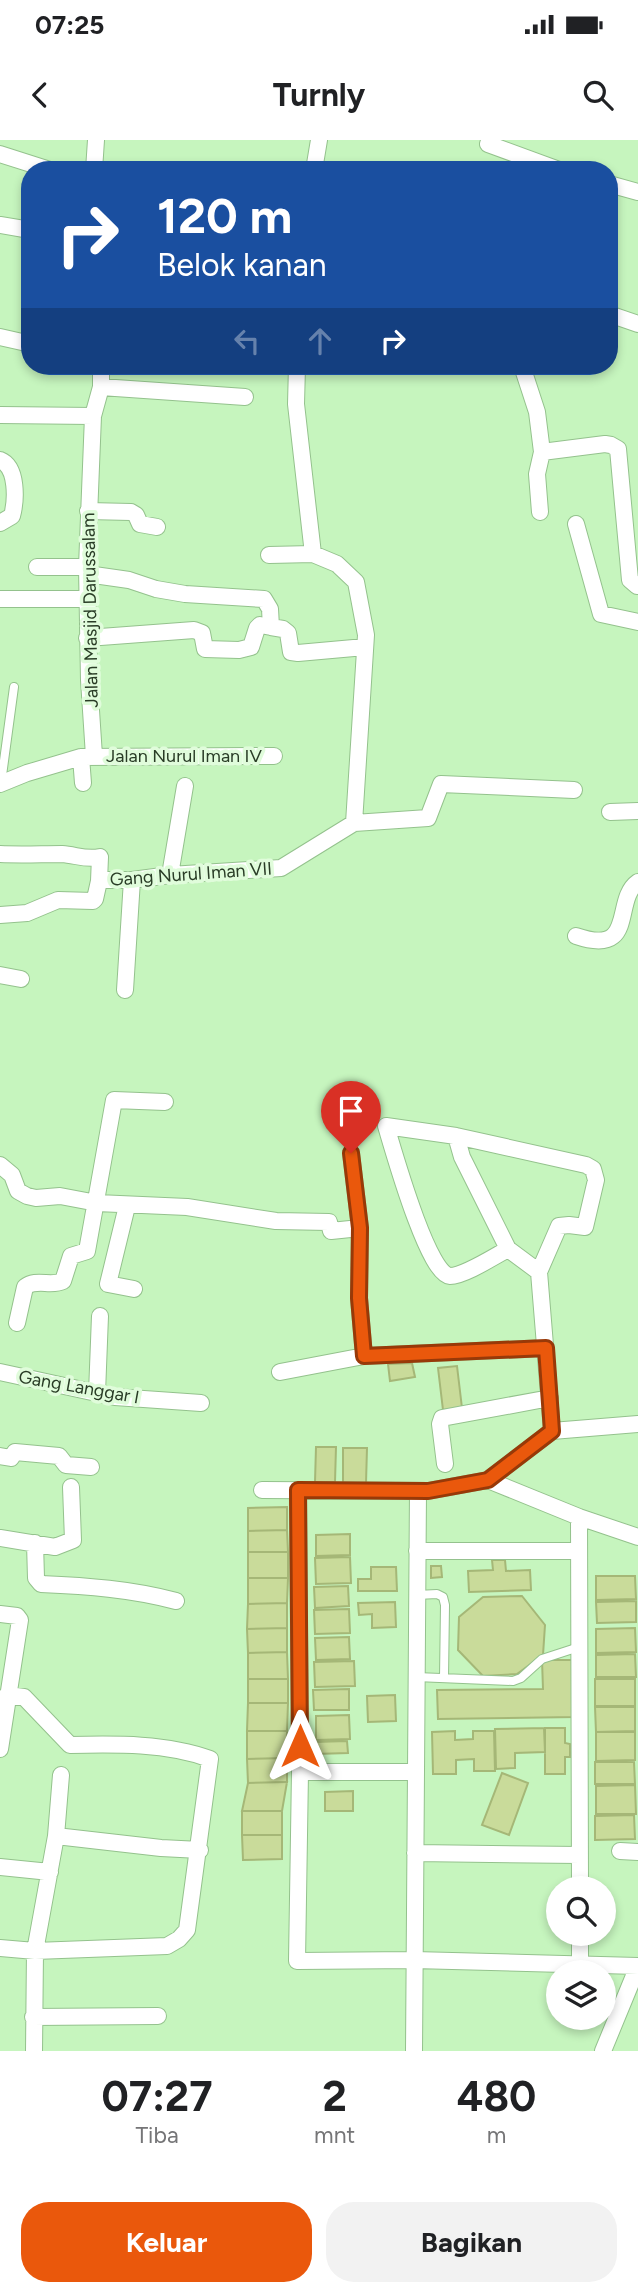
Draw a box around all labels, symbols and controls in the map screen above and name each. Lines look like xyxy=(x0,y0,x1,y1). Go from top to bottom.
text: 07:25 xyxy=(35,9,104,41)
icon: back xyxy=(21,76,59,114)
text: Turnly xyxy=(273,76,365,114)
icon: search xyxy=(579,76,617,114)
text: 120 m xyxy=(157,186,292,245)
icon: right xyxy=(42,189,133,280)
text: Belok kanan xyxy=(157,246,327,284)
icon: left xyxy=(228,322,266,360)
icon: ahead xyxy=(301,322,339,360)
icon: right xyxy=(374,322,412,360)
street label: Jalan Masjid Darussalam xyxy=(77,512,103,708)
street label: Jalan Nurul Iman IV xyxy=(106,745,262,767)
street label: Gang Nurul Iman VII xyxy=(109,857,273,891)
pin xyxy=(321,1081,381,1153)
icon: arrive xyxy=(332,1092,370,1130)
street label: Gang Langgar I xyxy=(17,1366,141,1408)
position arrow xyxy=(263,1709,337,1783)
map controls xyxy=(546,1876,616,2030)
button: search xyxy=(546,1876,616,1946)
button: layers xyxy=(546,1960,616,2030)
text: 07:27 xyxy=(102,2071,213,2122)
text: 2 xyxy=(323,2071,347,2122)
text: 480 xyxy=(457,2071,536,2122)
text: Tiba xyxy=(135,2121,179,2149)
text: mnt xyxy=(314,2121,355,2149)
text: m xyxy=(487,2121,506,2149)
button: Keluar xyxy=(21,2202,312,2282)
button: Bagikan xyxy=(326,2202,617,2282)

